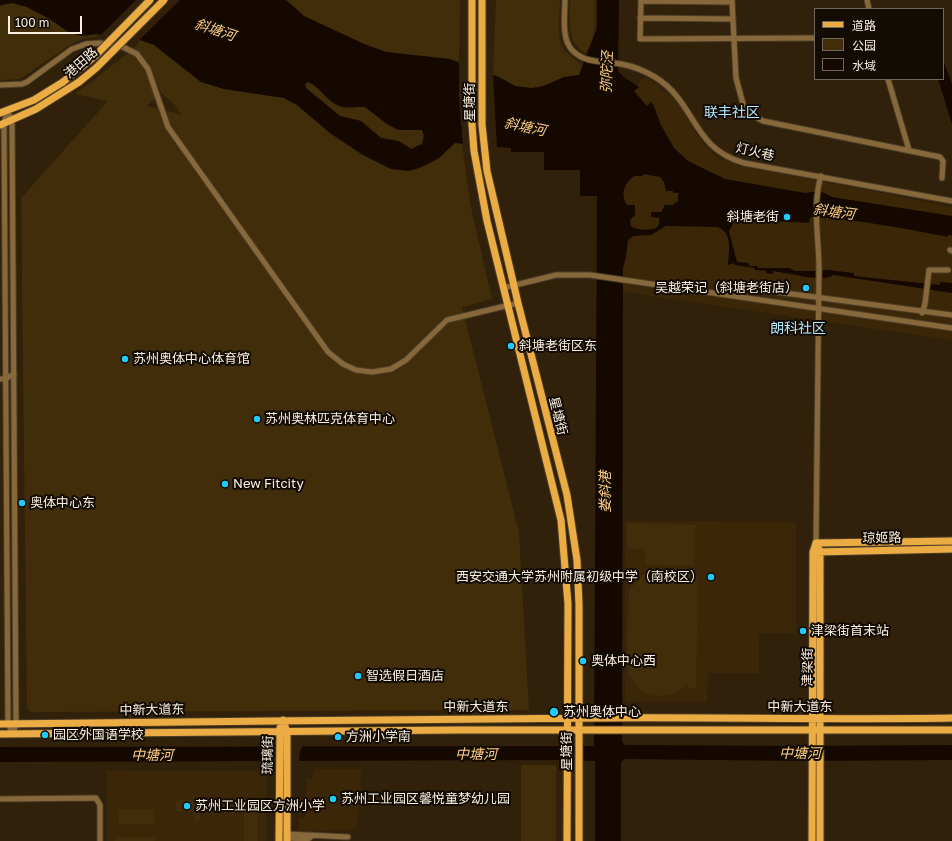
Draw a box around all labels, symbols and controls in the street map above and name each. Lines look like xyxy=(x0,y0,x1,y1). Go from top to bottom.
scale bar xyxy=(10,8,84,34)
legend xyxy=(814,8,944,80)
text: 100 m xyxy=(15,15,49,30)
water label: 斜塘河 xyxy=(192,16,238,44)
text: 道路 xyxy=(852,18,876,33)
text: 公园 xyxy=(852,38,876,53)
street label: 港田路 xyxy=(61,44,101,82)
water label: 弥陀泾 xyxy=(598,51,616,93)
text: 水域 xyxy=(852,58,876,73)
street label: 星塘街 xyxy=(462,83,478,121)
district label: 联丰社区 xyxy=(704,105,760,121)
water label: 斜塘河 xyxy=(503,114,547,140)
street label: 灯火巷 xyxy=(734,140,776,164)
water label: 斜塘河 xyxy=(812,201,856,223)
place label: 斜塘老街 xyxy=(727,209,779,225)
marker: 斜塘老街 xyxy=(782,212,792,222)
place label: 吴越荣记（斜塘老街店） xyxy=(655,280,798,296)
marker: 吴越荣记（斜塘老街店） xyxy=(801,283,811,293)
district label: 朗科社区 xyxy=(770,321,826,337)
place label: 斜塘老街区东 xyxy=(519,338,597,354)
marker: 斜塘老街区东 xyxy=(506,341,516,351)
place label: 苏州奥体中心体育馆 xyxy=(133,351,250,367)
marker: 苏州奥体中心体育馆 xyxy=(120,354,130,364)
street label: 星塘街 xyxy=(546,395,570,437)
place label: 苏州奥林匹克体育中心 xyxy=(265,411,395,427)
marker: 苏州奥林匹克体育中心 xyxy=(252,414,262,424)
water label: 娄斜港 xyxy=(598,471,614,513)
place label: New Fitcity xyxy=(233,476,304,492)
marker: New Fitcity xyxy=(220,479,230,489)
place label: 奥体中心东 xyxy=(30,495,95,511)
marker: 奥体中心东 xyxy=(17,498,27,508)
street label: 琼姬路 xyxy=(862,530,902,546)
place label: 西安交通大学苏州附属初级中学（南校区） xyxy=(456,569,703,585)
marker: 西安交通大学苏州附属初级中学（南校区） xyxy=(706,572,716,582)
place label: 津梁街首末站 xyxy=(811,623,889,639)
marker: 津梁街首末站 xyxy=(798,626,808,636)
street label: 津梁街 xyxy=(800,648,816,686)
place label: 奥体中心西 xyxy=(591,653,656,669)
marker: 奥体中心西 xyxy=(578,656,588,666)
place label: 智选假日酒店 xyxy=(366,668,444,684)
marker: 智选假日酒店 xyxy=(353,671,363,681)
street label: 中新大道东 xyxy=(444,699,508,715)
street label: 中新大道东 xyxy=(768,699,832,715)
street label: 中新大道东 xyxy=(119,702,185,718)
place label: 苏州奥体中心 xyxy=(563,704,641,720)
marker: 苏州奥体中心 xyxy=(548,706,560,718)
place label: 园区外国语学校 xyxy=(53,727,144,743)
place label: 方洲小学南 xyxy=(346,729,411,745)
marker: 园区外国语学校 xyxy=(40,730,50,740)
marker: 方洲小学南 xyxy=(333,732,343,742)
street label: 星塘街 xyxy=(559,732,575,770)
street label: 琉璃街 xyxy=(260,735,276,775)
water label: 中塘河 xyxy=(779,746,821,762)
water label: 中塘河 xyxy=(455,747,497,763)
water label: 中塘河 xyxy=(131,748,173,764)
place label: 苏州工业园区馨悦童梦幼儿园 xyxy=(341,791,510,807)
marker: 苏州工业园区馨悦童梦幼儿园 xyxy=(328,794,338,804)
place label: 苏州工业园区方洲小学 xyxy=(195,798,325,814)
marker: 苏州工业园区方洲小学 xyxy=(182,801,192,811)

